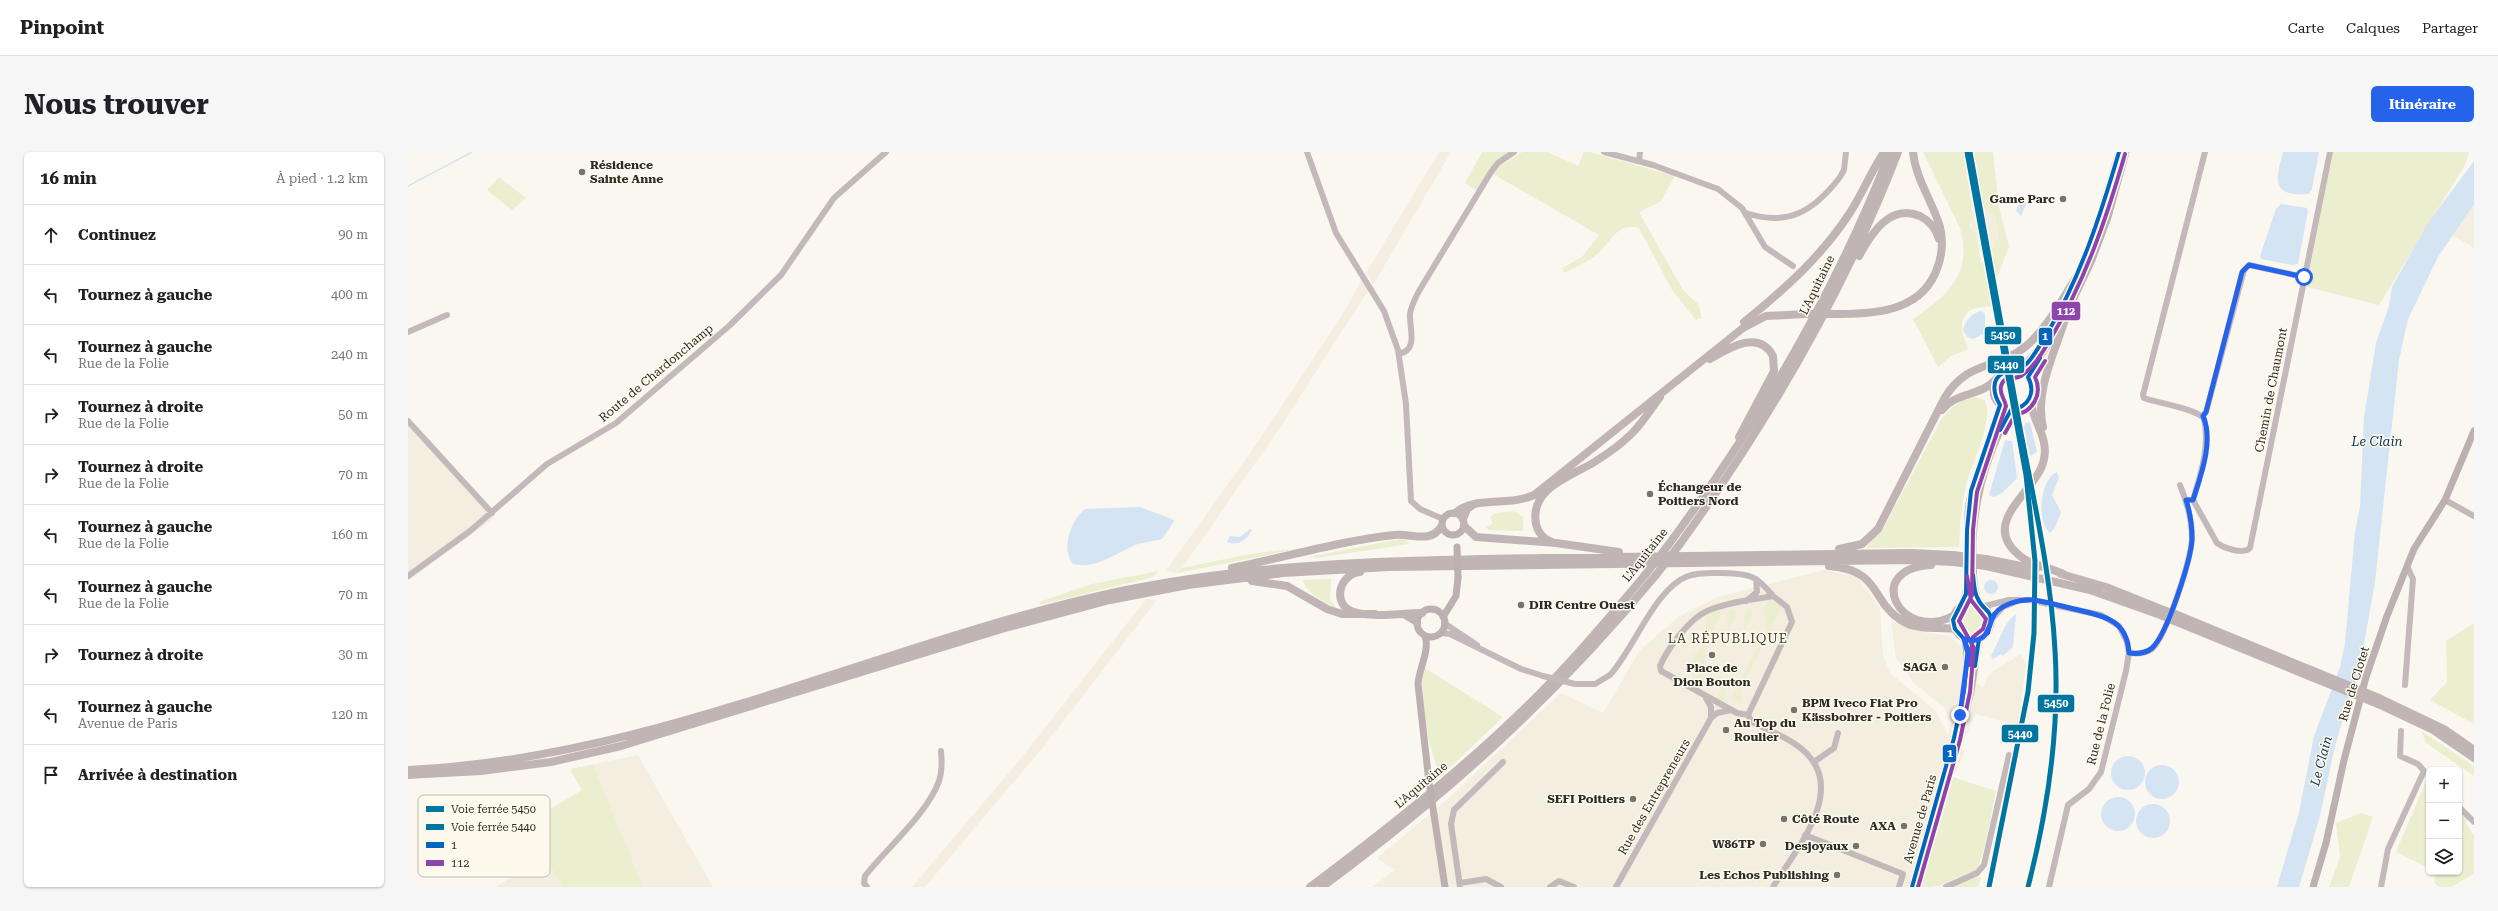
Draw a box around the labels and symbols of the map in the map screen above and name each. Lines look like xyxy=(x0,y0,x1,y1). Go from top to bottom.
place label: Résidence Sainte Anne xyxy=(590,158,663,186)
marker: Résidence Sainte Anne xyxy=(577,167,587,177)
place label: Game Parc xyxy=(1990,192,2055,206)
marker: Game Parc xyxy=(2058,194,2068,204)
street label: L'Aquitaine xyxy=(1797,253,1838,317)
route start xyxy=(2295,268,2313,286)
line badge: 112 xyxy=(2051,301,2081,321)
text: 112 xyxy=(2057,305,2075,318)
street label: Route de Chardonchamp xyxy=(596,321,716,425)
line badge: 5450 xyxy=(1984,326,2022,345)
street label: Chemin de Chaumont xyxy=(2252,326,2290,453)
line badge: 1 xyxy=(2038,327,2053,346)
text: 5450 xyxy=(1991,329,2015,342)
text: 1 xyxy=(2042,330,2048,343)
line badge: 5440 xyxy=(1987,355,2025,374)
text: 5440 xyxy=(1994,359,2018,372)
water label: Le Clain xyxy=(2350,434,2403,449)
place label: Échangeur de Poitiers Nord xyxy=(1658,480,1742,508)
marker: Échangeur de Poitiers Nord xyxy=(1645,489,1655,499)
street label: L'Aquitaine xyxy=(1620,525,1671,585)
place label: DIR Centre Ouest xyxy=(1529,598,1635,612)
marker: DIR Centre Ouest xyxy=(1516,600,1526,610)
district label: LA RÉPUBLIQUE xyxy=(1668,630,1788,646)
street label: Rue de Clotet xyxy=(2336,644,2372,723)
marker: Place de Dion Bouton xyxy=(1707,650,1717,660)
place label: SAGA xyxy=(1903,660,1937,674)
place label: Place de Dion Bouton xyxy=(1673,661,1751,689)
marker: SAGA xyxy=(1940,662,1950,672)
street label: Rue de la Folie xyxy=(2084,681,2118,766)
line badge: 5450 xyxy=(2037,694,2075,713)
place label: BPM Iveco Fiat Pro Kässbohrer - Poitiers xyxy=(1802,696,1932,724)
text: 5450 xyxy=(2044,697,2068,710)
marker: BPM Iveco Fiat Pro Kässbohrer - Poitiers xyxy=(1789,705,1799,715)
route end xyxy=(1951,706,1969,724)
place label: Au Top du Roulier xyxy=(1734,716,1796,744)
line badge: 5440 xyxy=(2001,724,2039,743)
marker: Au Top du Roulier xyxy=(1721,725,1731,735)
text: 5440 xyxy=(2008,728,2032,741)
water label: Le Clain xyxy=(2307,734,2335,789)
street label: Rue des Entrepreneurs xyxy=(1615,736,1693,857)
line badge: 1 xyxy=(1942,744,1957,763)
text: 1 xyxy=(1947,747,1953,760)
street label: L'Aquitaine xyxy=(1392,759,1450,811)
street label: Avenue de Paris xyxy=(1901,773,1939,865)
place label: SEFI Poitiers xyxy=(1547,792,1625,806)
marker: SEFI Poitiers xyxy=(1628,794,1638,804)
legend xyxy=(418,795,550,877)
text: Voie ferrée 5450 xyxy=(451,803,536,816)
place label: Côté Route xyxy=(1792,812,1859,826)
marker: Côté Route xyxy=(1779,814,1789,824)
place label: AXA xyxy=(1869,819,1896,833)
text: Voie ferrée 5440 xyxy=(451,821,536,834)
marker: AXA xyxy=(1899,821,1909,831)
place label: W86TP xyxy=(1712,837,1756,851)
text: 1 xyxy=(451,839,457,852)
marker: W86TP xyxy=(1758,839,1768,849)
place label: Desjoyaux xyxy=(1785,839,1848,853)
marker: Desjoyaux xyxy=(1851,841,1861,851)
text: 112 xyxy=(451,857,469,870)
place label: Les Echos Publishing xyxy=(1699,868,1830,882)
marker: Les Echos Publishing xyxy=(1832,870,1842,880)

